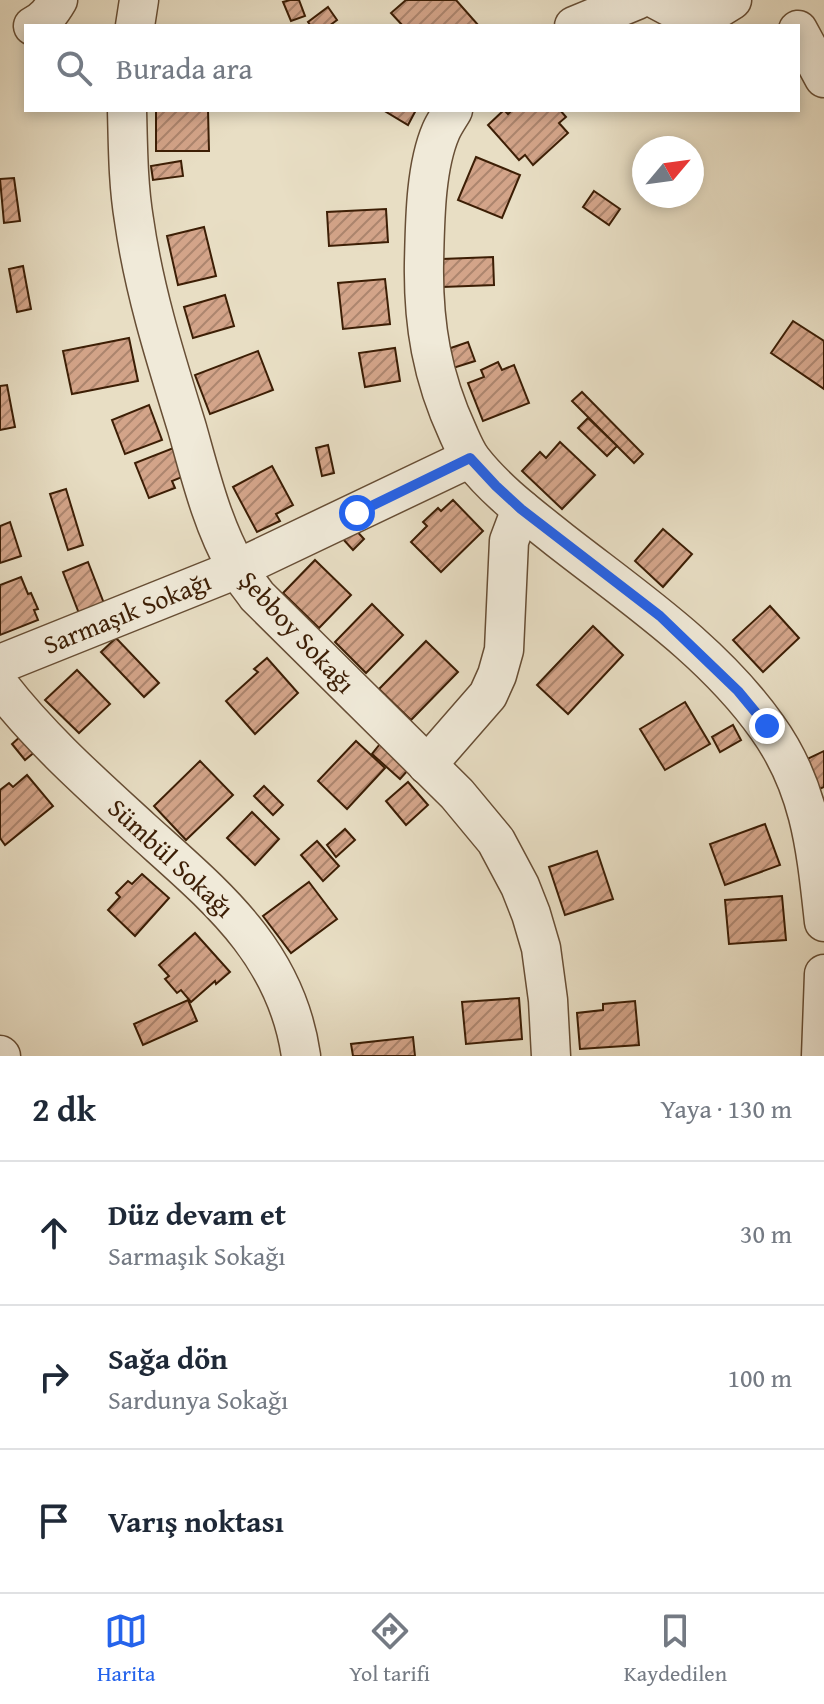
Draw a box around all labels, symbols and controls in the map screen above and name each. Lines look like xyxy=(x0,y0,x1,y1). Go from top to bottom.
search box xyxy=(24,24,800,112)
icon: search xyxy=(52,46,96,90)
text: Burada ara xyxy=(116,46,253,90)
north arrow xyxy=(632,136,704,208)
route start xyxy=(339,495,375,531)
street label: Sarmaşık Sokağı xyxy=(37,561,216,664)
street label: Şebboy Sokağı xyxy=(230,562,365,702)
route end xyxy=(749,708,785,744)
street label: Sümbül Sokağı xyxy=(99,789,243,927)
text: 2 dk xyxy=(32,1084,96,1133)
text: Yaya · 130 m xyxy=(661,1089,792,1128)
text: Düz devam et xyxy=(108,1192,286,1236)
icon: ahead xyxy=(32,1211,76,1255)
text: 30 m xyxy=(740,1214,792,1253)
text: Sarmaşık Sokağı xyxy=(108,1236,285,1275)
text: Sağa dön xyxy=(108,1336,228,1380)
icon: right xyxy=(32,1355,76,1399)
text: 100 m xyxy=(727,1358,792,1397)
text: Sardunya Sokağı xyxy=(108,1380,288,1419)
icon: arrive xyxy=(32,1499,76,1543)
text: Varış noktası xyxy=(108,1499,284,1543)
tab: Harita xyxy=(97,1609,155,1689)
tab: Yol tarifi xyxy=(349,1609,430,1689)
tab: Kaydedilen xyxy=(624,1609,727,1689)

